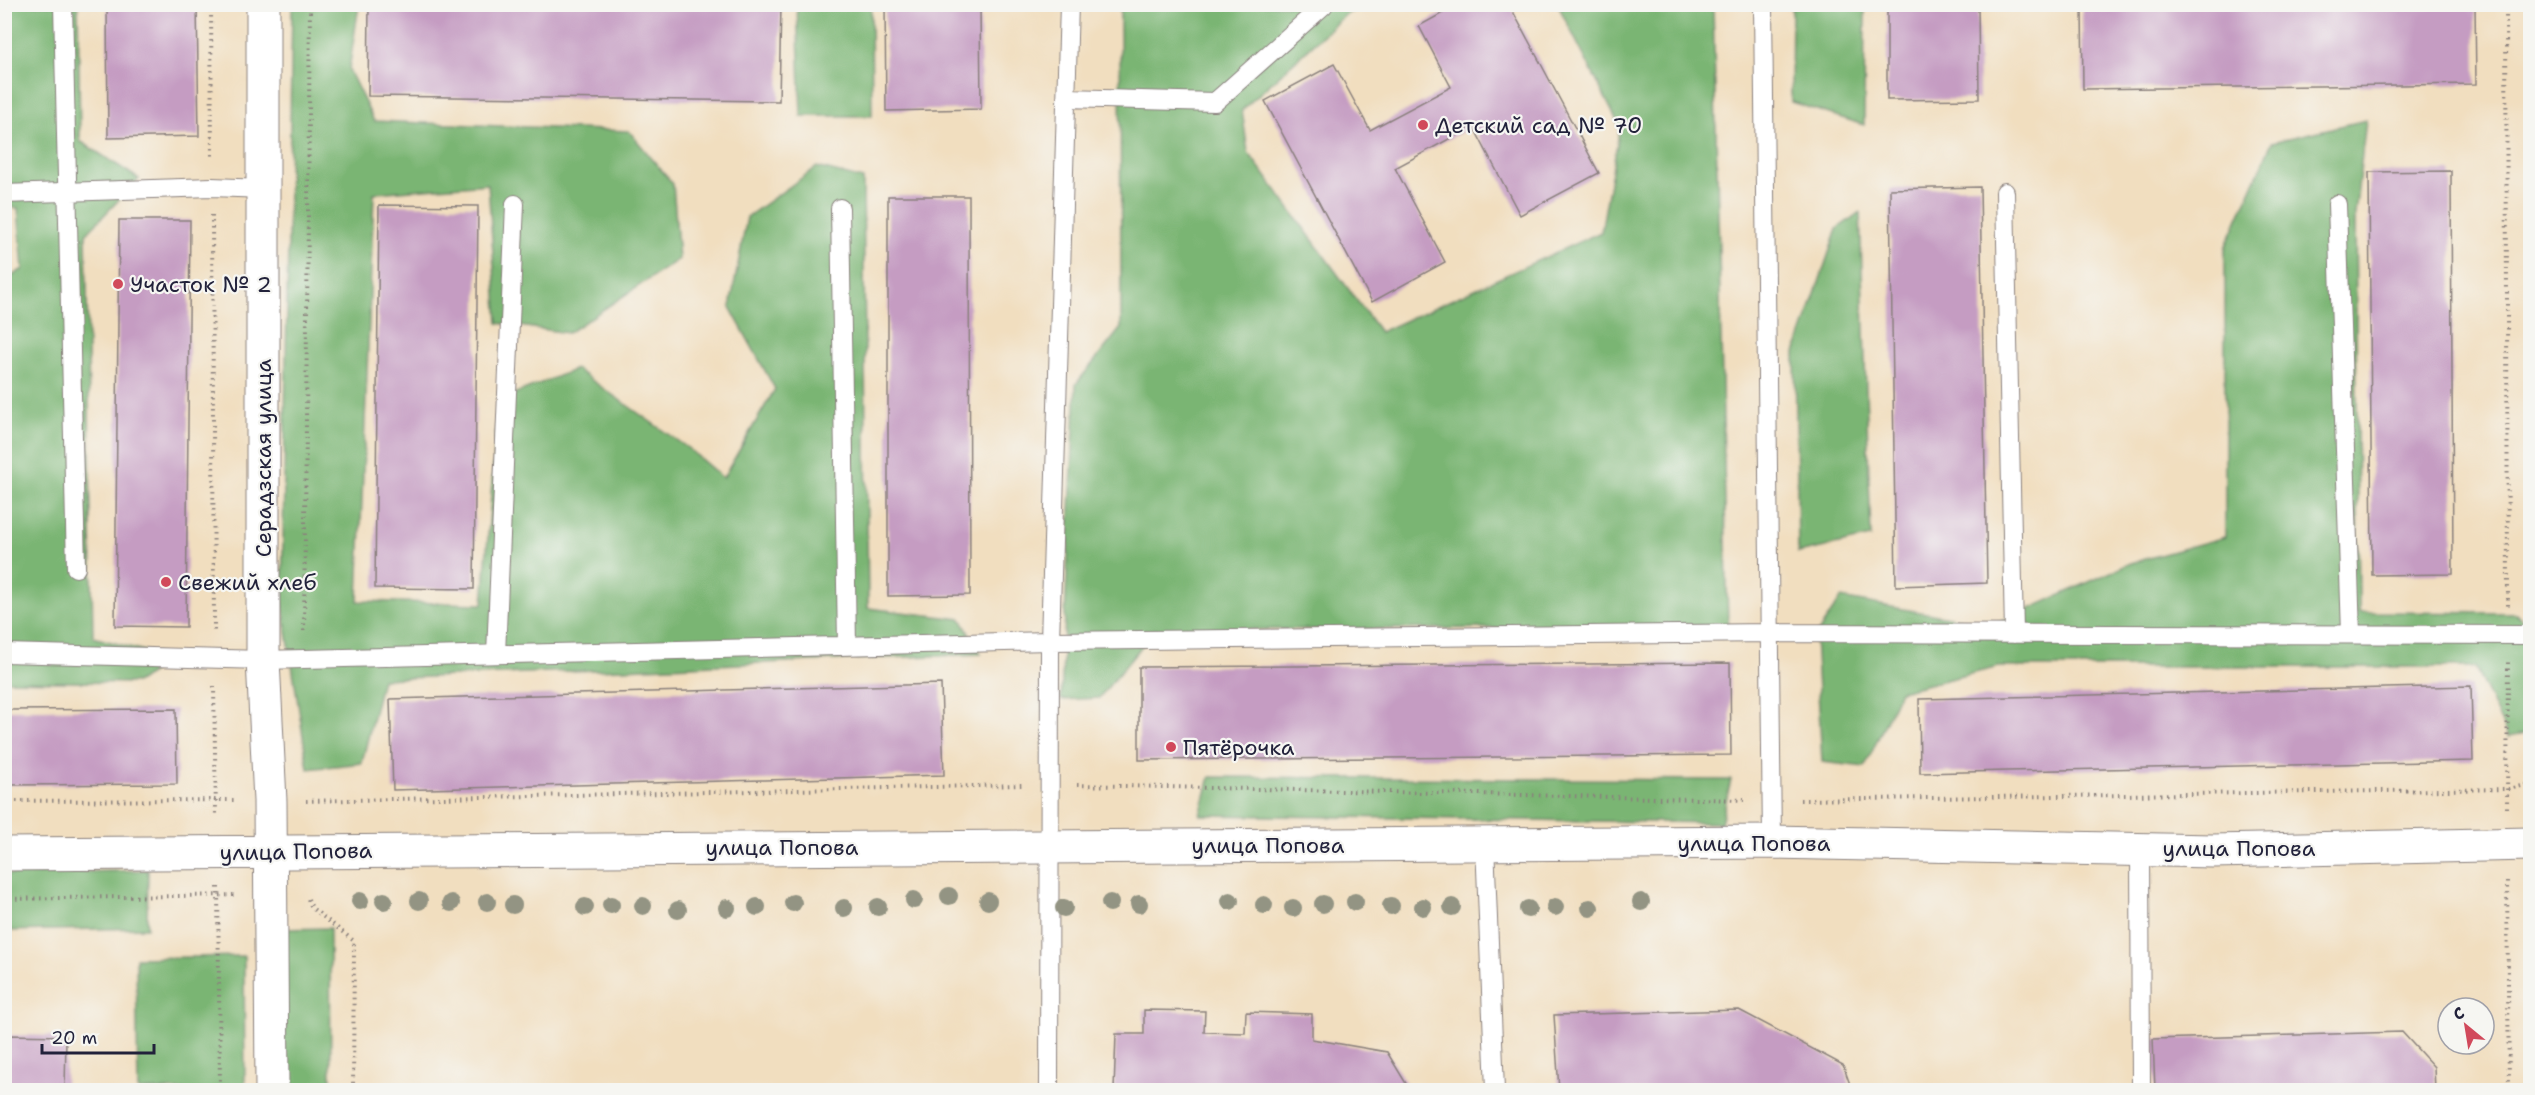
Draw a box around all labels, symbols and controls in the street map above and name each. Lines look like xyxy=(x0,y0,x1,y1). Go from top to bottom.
place label: Детский сад № 70 xyxy=(1435,111,1642,140)
marker: Детский сад № 70 xyxy=(1416,118,1430,132)
place label: Участок № 2 xyxy=(130,270,272,299)
marker: Участок № 2 xyxy=(111,277,125,291)
street label: Серадзская улица xyxy=(249,358,278,557)
place label: Свежий хлеб xyxy=(178,568,317,597)
marker: Свежий хлеб xyxy=(159,575,173,589)
place label: Пятёрочка xyxy=(1183,733,1295,762)
marker: Пятёрочка xyxy=(1164,740,1178,754)
street label: улица Попова xyxy=(1678,829,1831,858)
street label: улица Попова xyxy=(1192,831,1345,860)
street label: улица Попова xyxy=(706,833,859,862)
street label: улица Попова xyxy=(2163,834,2316,863)
street label: улица Попова xyxy=(219,836,373,867)
north arrow xyxy=(2436,996,2496,1056)
text: С xyxy=(2449,1002,2468,1025)
scale bar xyxy=(42,1017,154,1055)
text: 20 m xyxy=(51,1026,97,1050)

